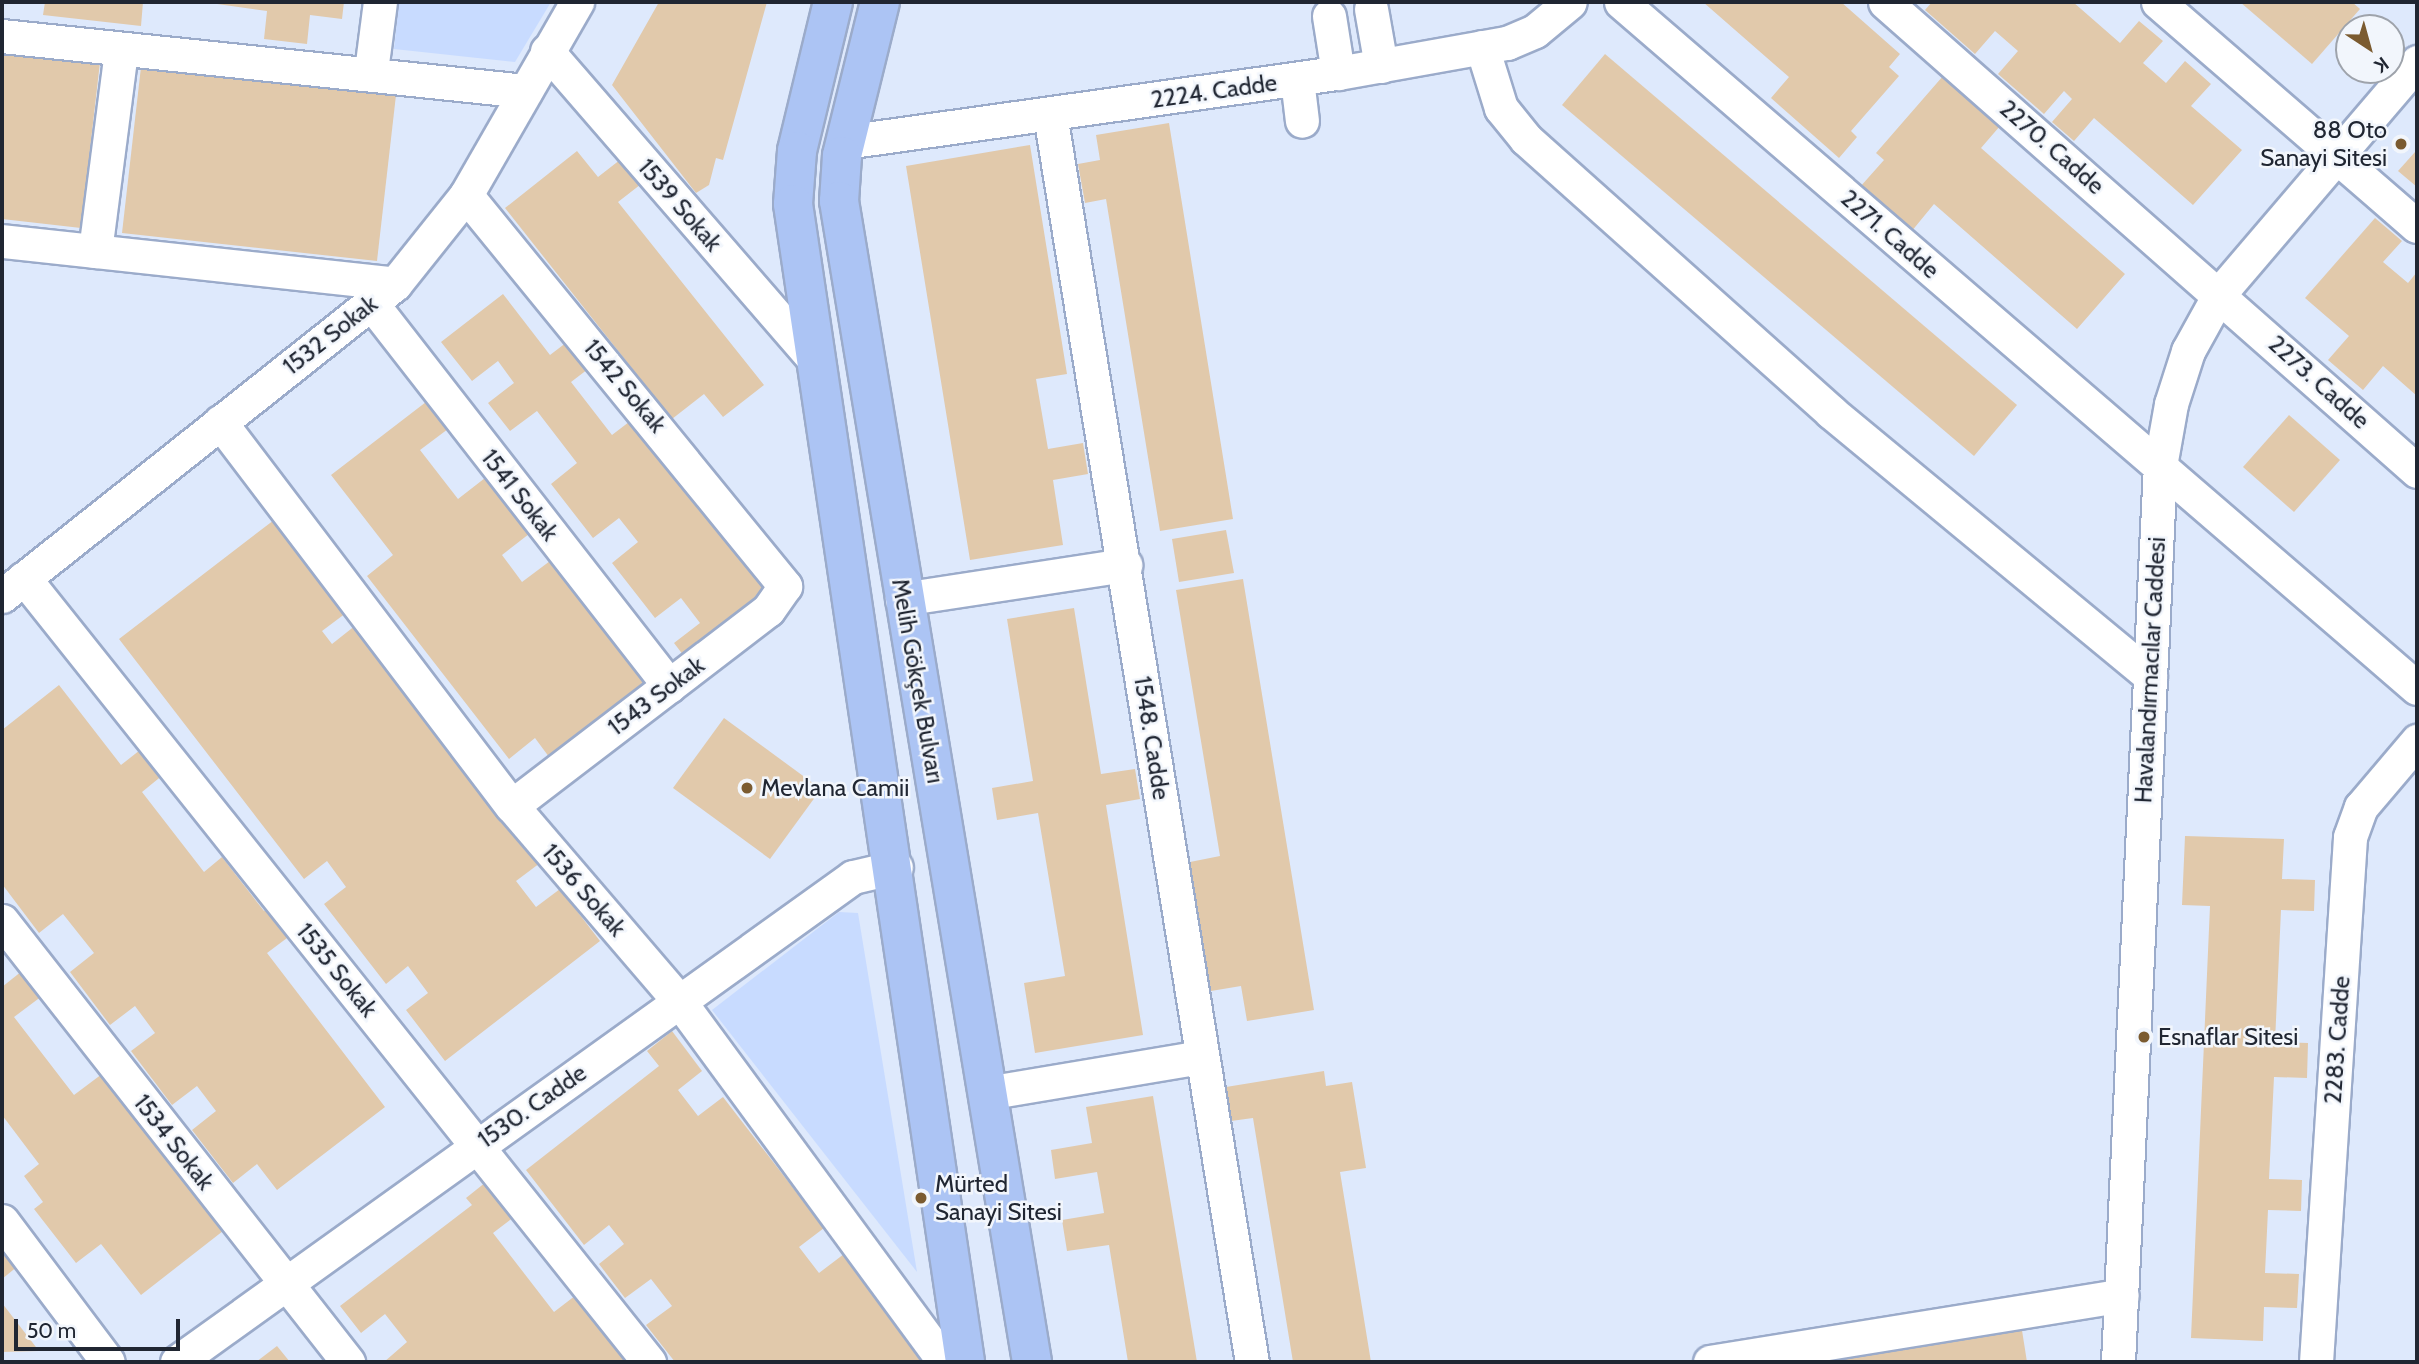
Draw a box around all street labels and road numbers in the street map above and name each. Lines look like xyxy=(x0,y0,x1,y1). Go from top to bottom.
street label: 2224. Cadde xyxy=(1149,68,1279,114)
street label: 2270. Cadde xyxy=(1994,94,2110,200)
street label: 1539 Sokak xyxy=(632,153,728,257)
street label: 2271. Cadde xyxy=(1835,184,1945,284)
street label: 1532 Sokak xyxy=(277,289,383,381)
street label: 2273. Cadde xyxy=(2263,329,2375,435)
street label: 1542 Sokak xyxy=(578,334,672,438)
street label: 1541 Sokak xyxy=(475,444,565,546)
street label: Havalandırmacılar Caddesi xyxy=(2129,536,2171,804)
street label: Melih Gökçek Bulvarı xyxy=(886,576,950,786)
street label: 1543 Sokak xyxy=(602,650,710,742)
street label: 1548. Cadde xyxy=(1128,674,1176,802)
street label: 1536 Sokak xyxy=(536,838,632,942)
street label: 1535 Sokak xyxy=(290,917,384,1023)
street label: 2283. Cadde xyxy=(2318,975,2356,1105)
street label: 1530. Cadde xyxy=(472,1058,592,1154)
street label: 1534 Sokak xyxy=(128,1089,220,1195)

